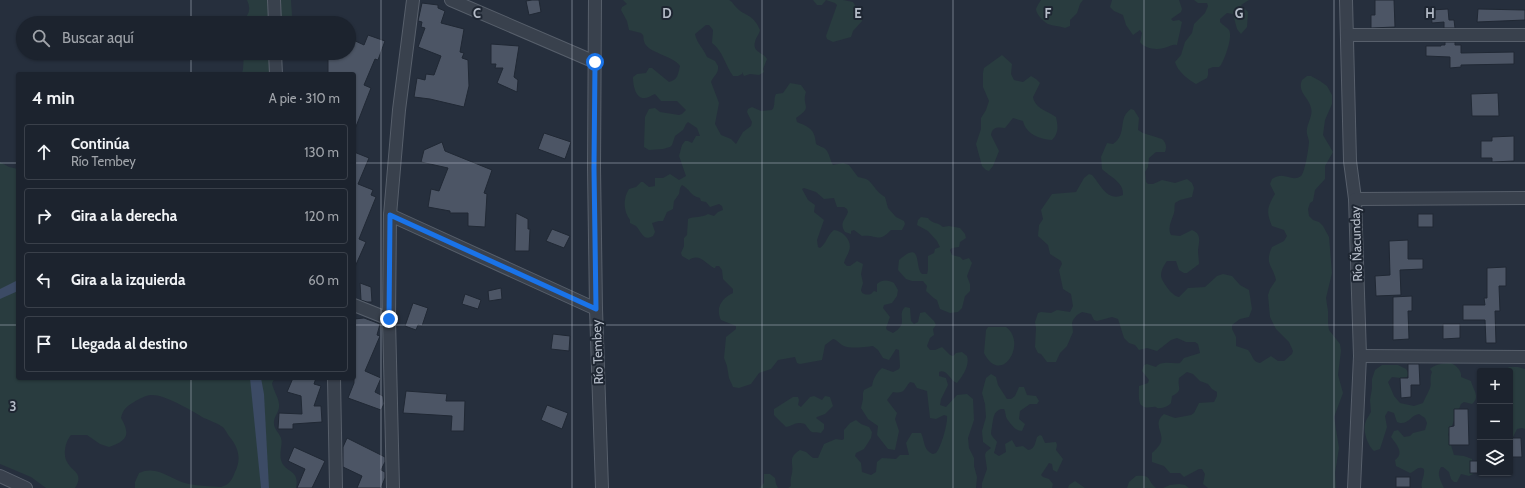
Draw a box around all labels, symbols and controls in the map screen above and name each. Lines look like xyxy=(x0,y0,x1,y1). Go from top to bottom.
text: C xyxy=(473,5,481,21)
text: D xyxy=(662,5,672,21)
text: E xyxy=(854,5,862,21)
text: F xyxy=(1045,5,1052,21)
text: G xyxy=(1235,5,1244,21)
text: H xyxy=(1425,5,1435,21)
search box xyxy=(16,16,356,60)
icon: search xyxy=(30,27,52,49)
text: Buscar aquí xyxy=(62,29,134,47)
route start xyxy=(586,53,604,71)
text: 4 min xyxy=(32,88,75,108)
text: A pie · 310 m xyxy=(269,90,340,106)
text: Continúa xyxy=(71,135,129,153)
icon: ahead xyxy=(33,141,55,163)
text: 130 m xyxy=(304,144,339,160)
text: Río Tembey xyxy=(71,153,136,169)
icon: right xyxy=(33,205,55,227)
street label: Río Ñacunday xyxy=(1347,206,1365,282)
text: Gira a la derecha xyxy=(71,207,177,225)
text: 120 m xyxy=(305,208,339,224)
icon: left xyxy=(33,269,55,291)
text: Gira a la izquierda xyxy=(71,271,185,289)
text: 60 m xyxy=(308,272,339,288)
route end xyxy=(380,310,398,328)
street label: Río Tembey xyxy=(588,319,606,385)
icon: arrive xyxy=(33,333,55,355)
text: Llegada al destino xyxy=(71,335,187,353)
map controls xyxy=(1477,368,1513,476)
button: + xyxy=(1477,368,1513,404)
text: 3 xyxy=(9,398,17,414)
button: − xyxy=(1477,404,1513,440)
button: layers xyxy=(1477,440,1513,476)

